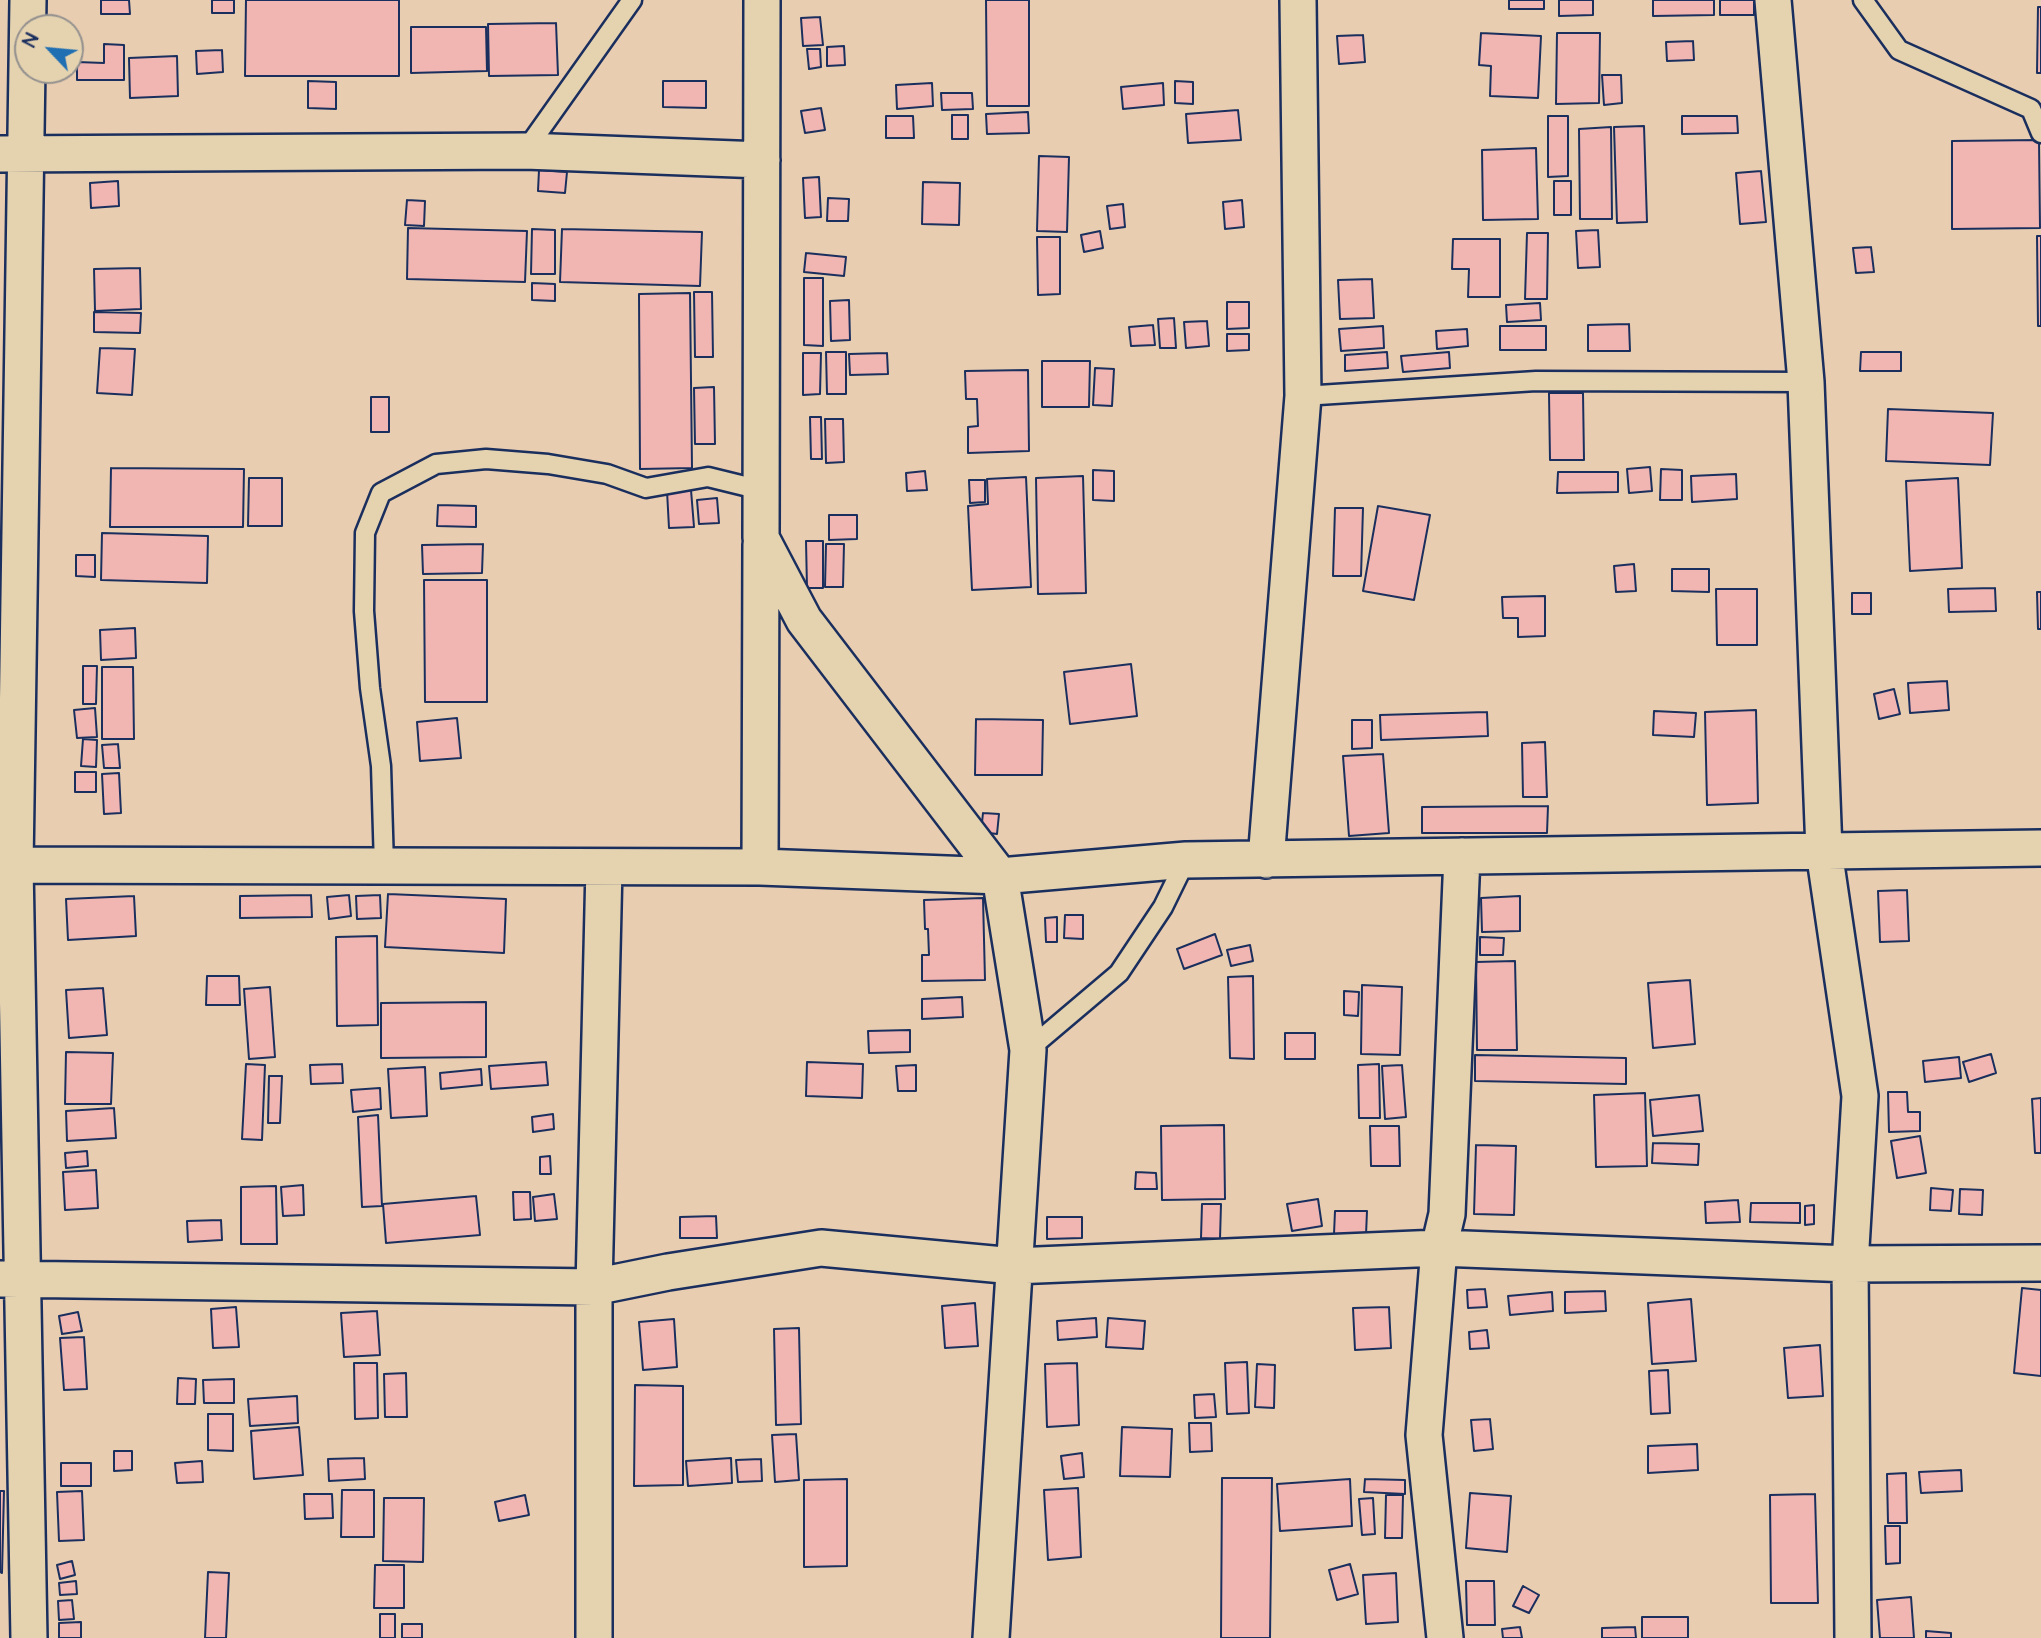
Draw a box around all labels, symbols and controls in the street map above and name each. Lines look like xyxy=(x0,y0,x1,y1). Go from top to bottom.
north arrow xyxy=(14,14,84,84)
text: N xyxy=(17,29,46,52)

